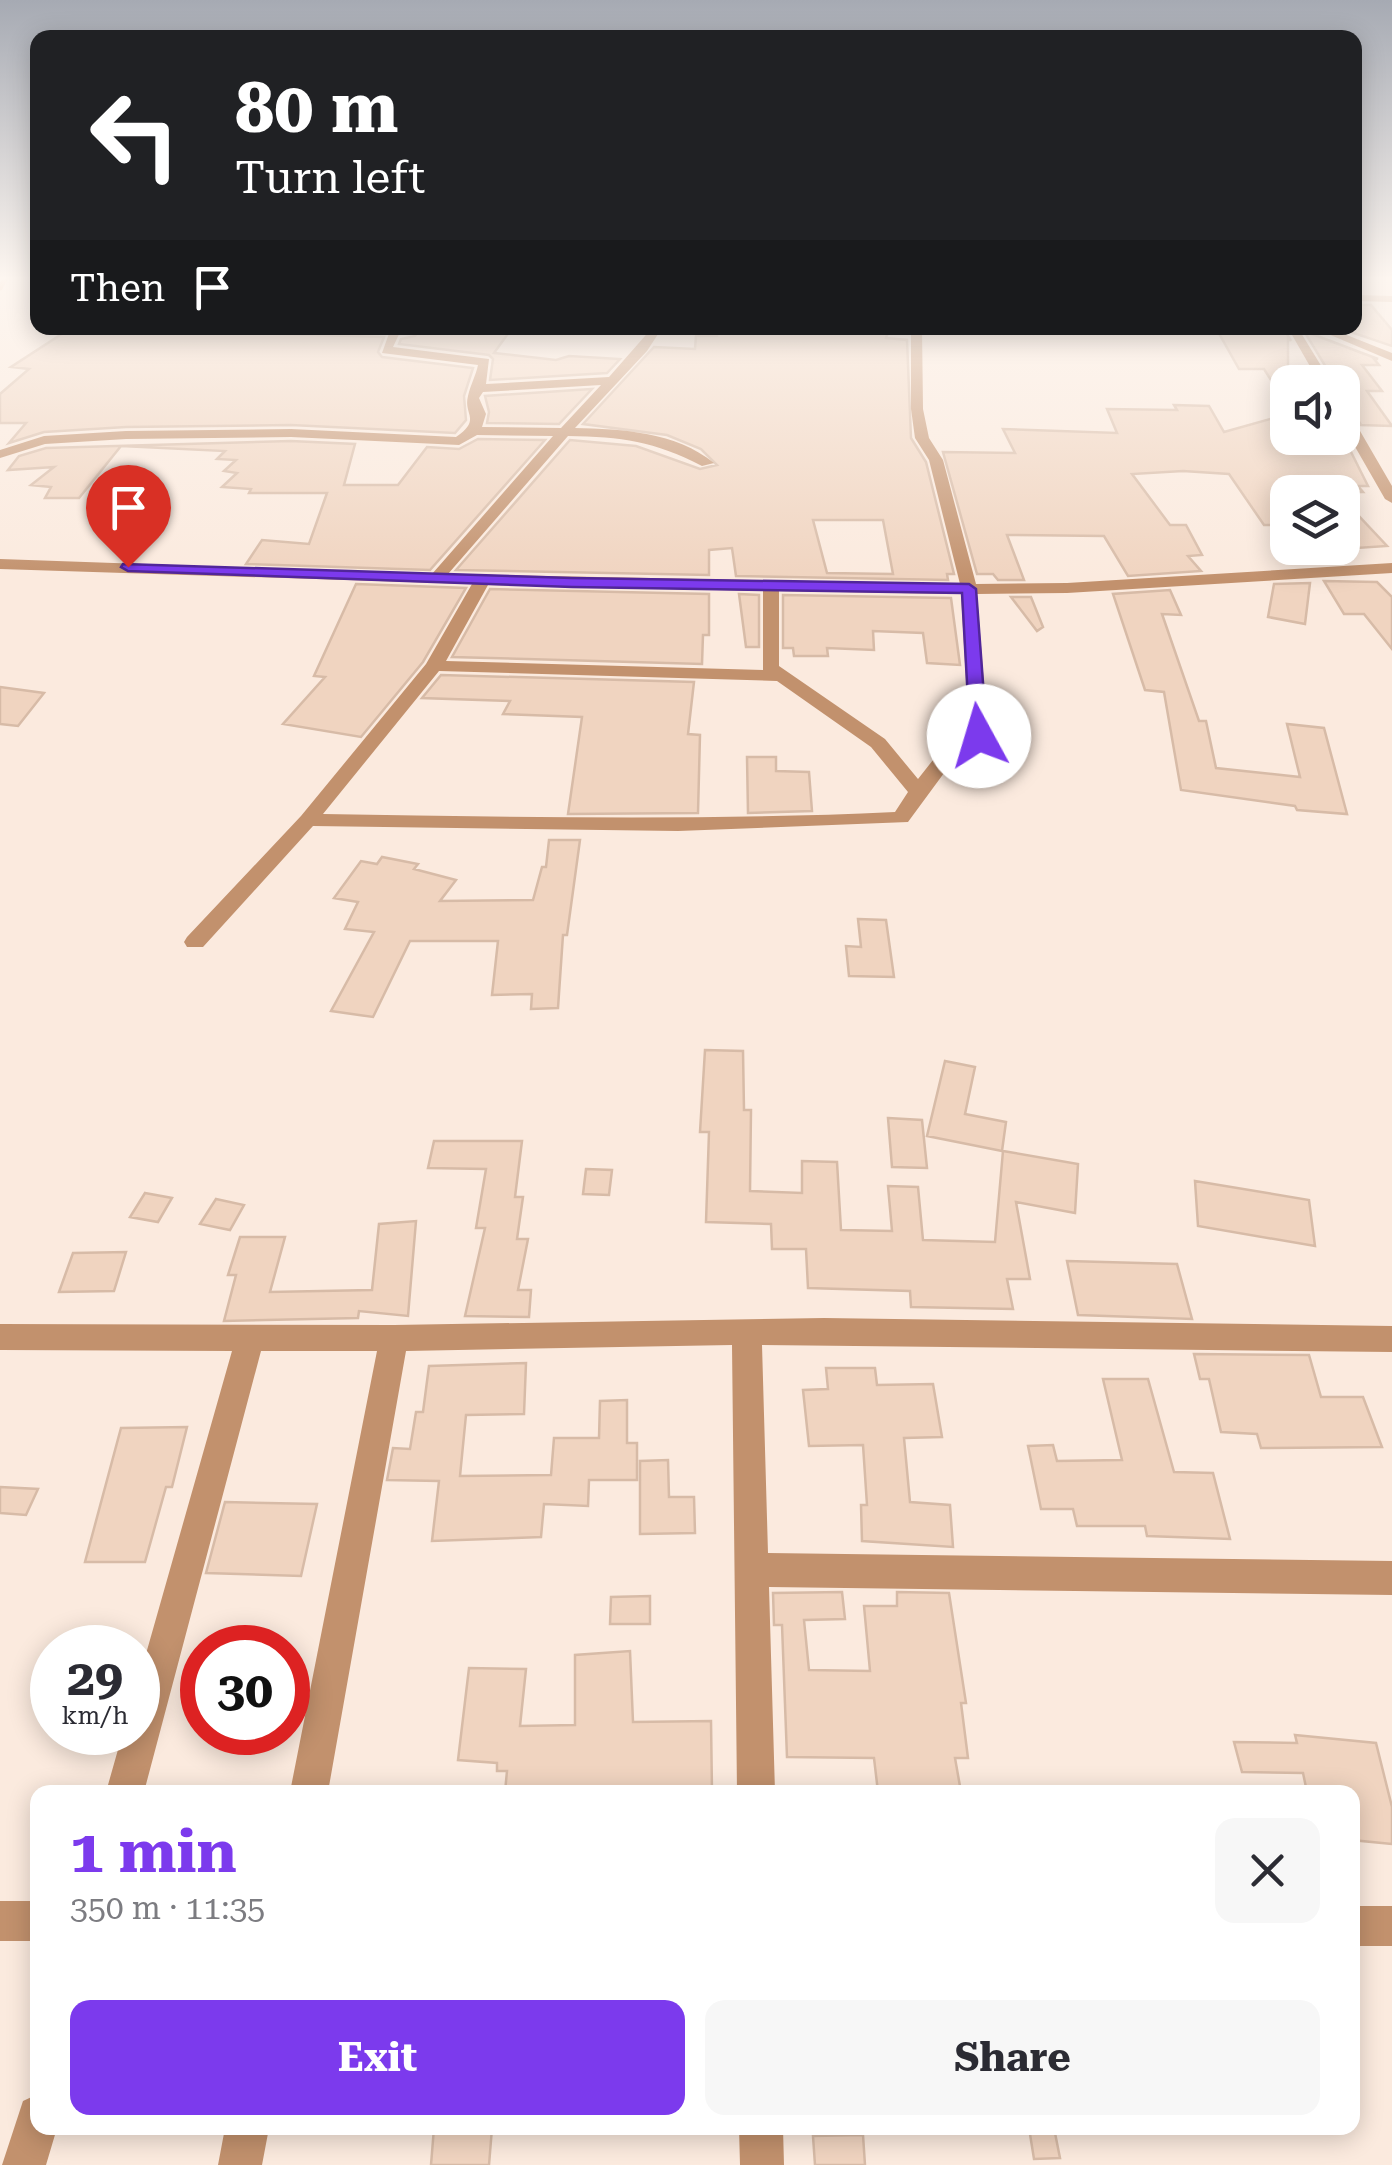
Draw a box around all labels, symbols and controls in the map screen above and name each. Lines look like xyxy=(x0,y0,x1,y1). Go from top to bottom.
text: 80 m xyxy=(235,67,399,149)
icon: left xyxy=(70,70,200,200)
text: Turn left xyxy=(235,151,425,204)
icon: arrive xyxy=(185,260,240,315)
text: Then xyxy=(70,266,165,310)
map controls xyxy=(1270,365,1360,565)
button: sound xyxy=(1270,365,1360,455)
pin xyxy=(86,465,171,568)
button: layers xyxy=(1270,475,1360,565)
icon: arrive xyxy=(101,480,156,535)
position arrow xyxy=(927,684,1031,788)
speed limit sign: 30 xyxy=(180,1625,310,1755)
text: 29 xyxy=(67,1649,123,1707)
text: km/h xyxy=(62,1701,128,1730)
text: 1 min xyxy=(70,1816,237,1887)
button: close xyxy=(1215,1818,1320,1923)
text: 350 m · 11:35 xyxy=(70,1889,265,1927)
button: Exit xyxy=(70,2000,685,2115)
button: Share xyxy=(705,2000,1320,2115)

